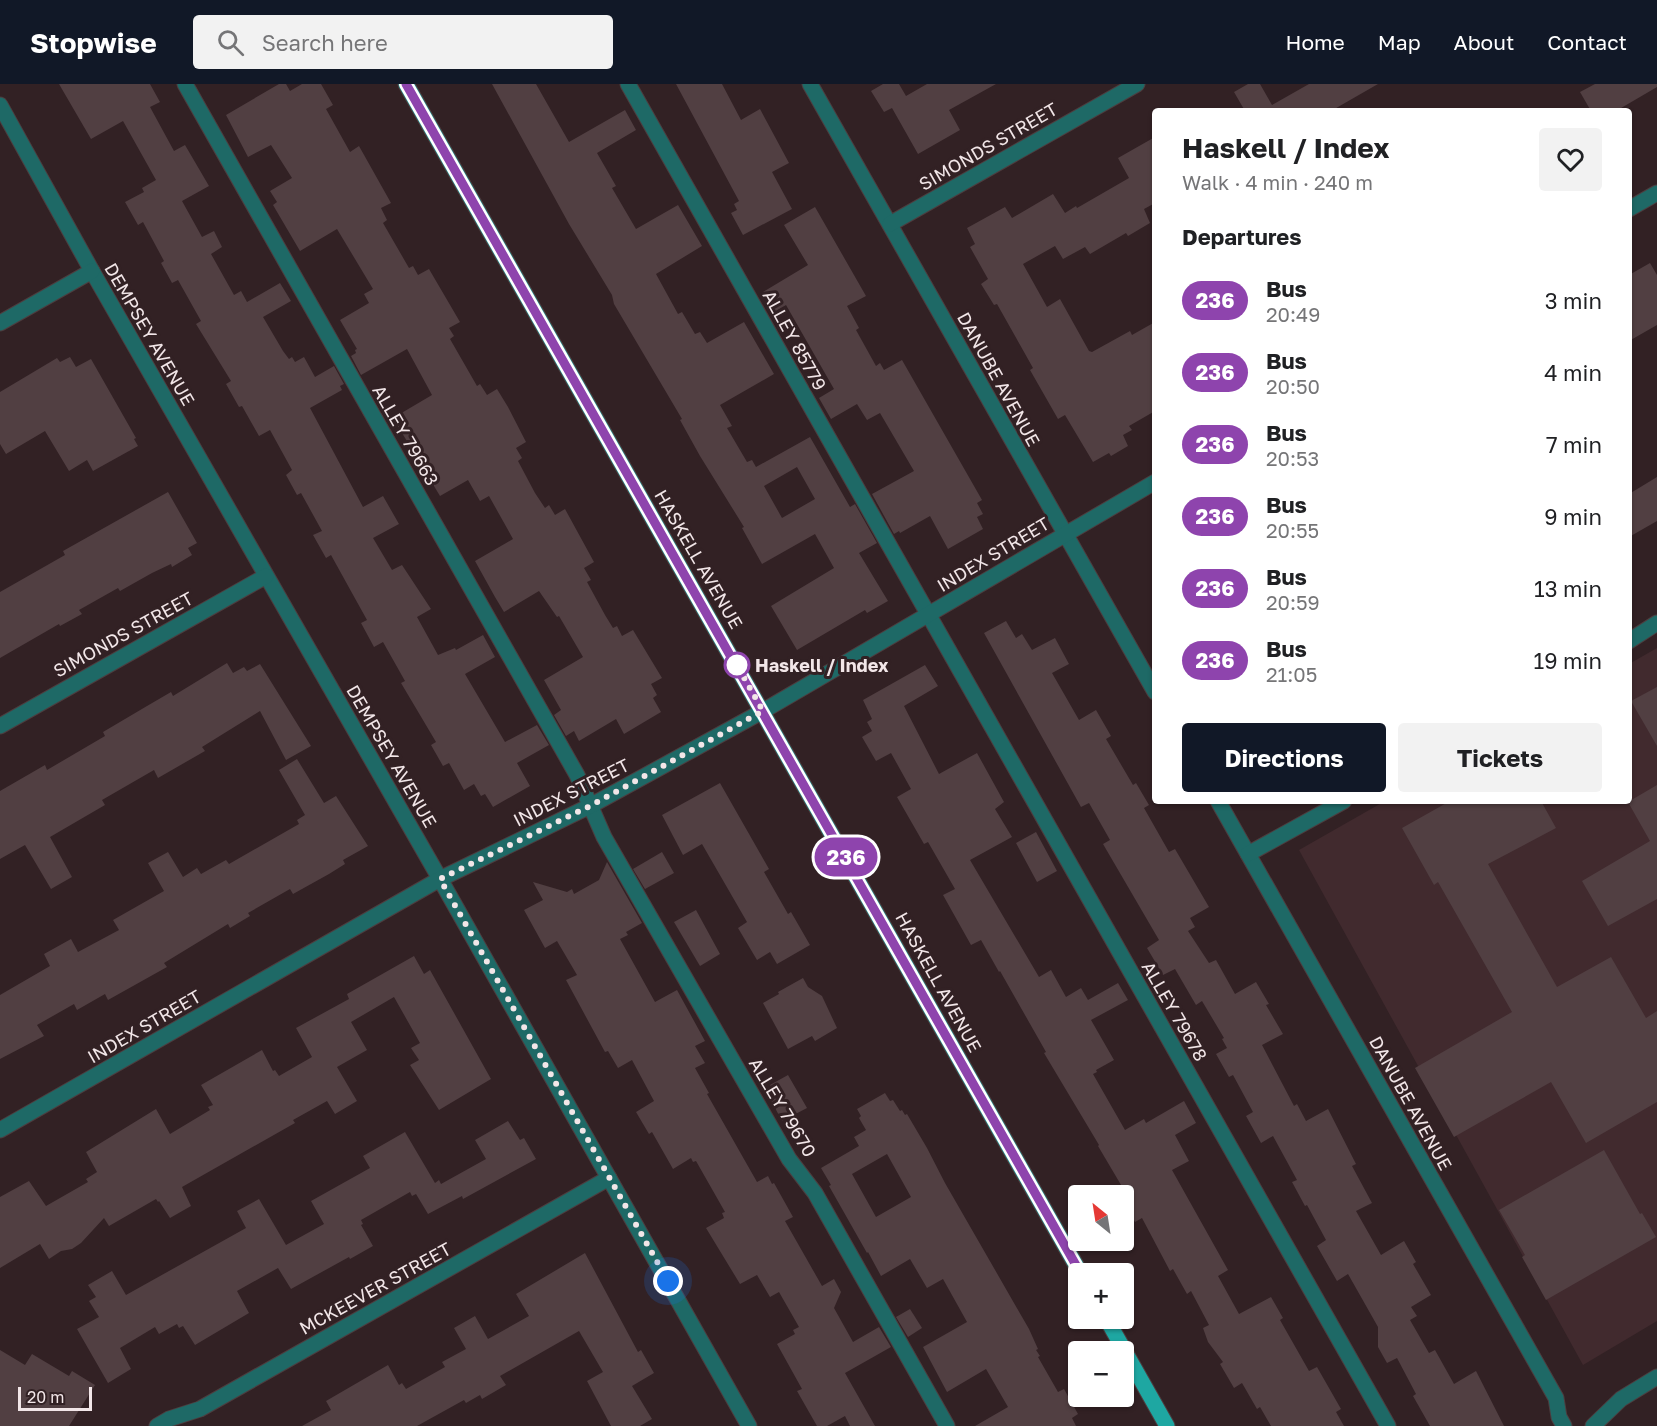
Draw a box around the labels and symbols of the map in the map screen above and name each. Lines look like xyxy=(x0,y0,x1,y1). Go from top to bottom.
street label: SIMONDS STREET xyxy=(915,97,1061,195)
street label: DEMPSEY AVENUE xyxy=(100,259,200,409)
street label: ALLEY 85779 xyxy=(758,286,832,394)
street label: DANUBE AVENUE xyxy=(953,308,1045,450)
street label: ALLEY 79663 xyxy=(368,381,444,489)
street label: HASKELL AVENUE xyxy=(650,486,748,632)
street label: INDEX STREET xyxy=(933,512,1053,596)
street label: SIMONDS STREET xyxy=(49,586,197,682)
marker: Haskell / Index xyxy=(724,652,750,678)
place label: Haskell / Index xyxy=(755,654,889,676)
street label: DEMPSEY AVENUE xyxy=(342,681,442,831)
street label: INDEX STREET xyxy=(509,753,633,831)
line badge: 236 xyxy=(812,838,880,876)
street label: HASKELL AVENUE xyxy=(891,908,987,1056)
street label: ALLEY 79678 xyxy=(1138,957,1212,1065)
street label: INDEX STREET xyxy=(83,985,205,1067)
street label: DANUBE AVENUE xyxy=(1365,1032,1457,1174)
street label: ALLEY 79670 xyxy=(745,1053,821,1161)
north arrow xyxy=(1068,1185,1134,1251)
street label: MCKEEVER STREET xyxy=(295,1237,455,1339)
your location xyxy=(653,1266,683,1296)
scale bar xyxy=(18,1384,92,1412)

